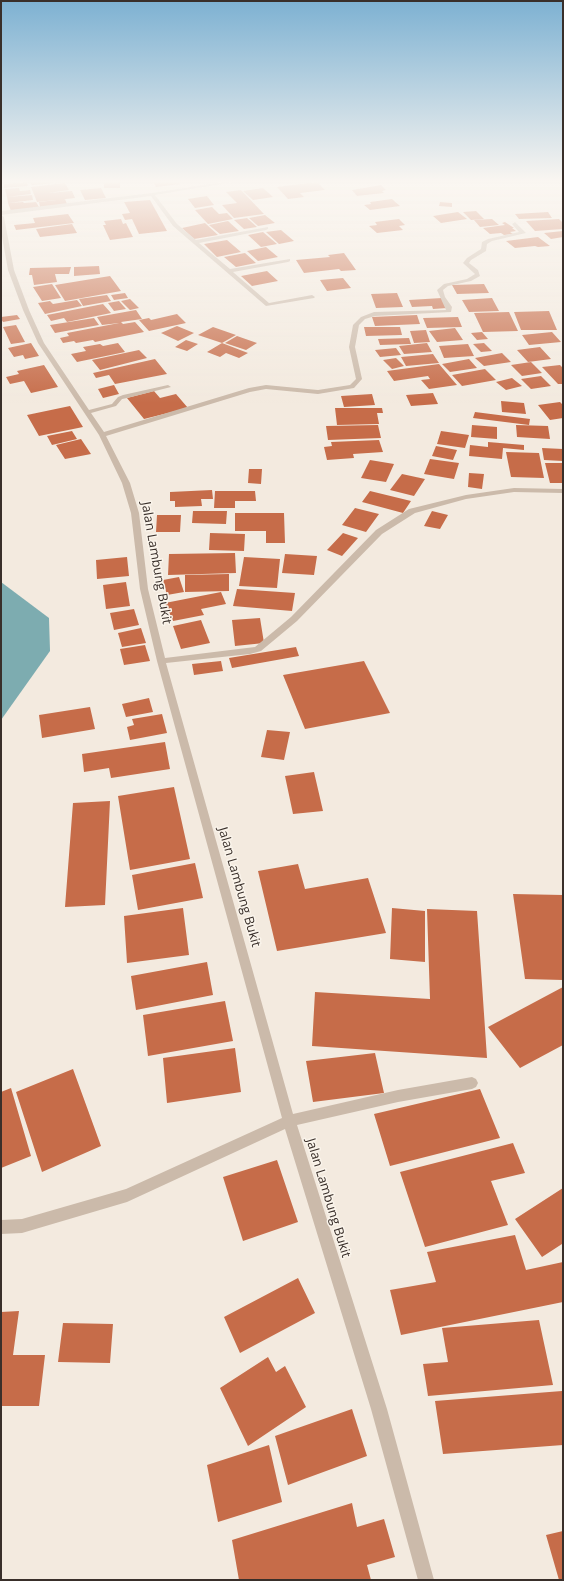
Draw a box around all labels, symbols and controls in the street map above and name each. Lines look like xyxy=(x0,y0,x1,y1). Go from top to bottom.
street label: Jalan Lambung Bukit xyxy=(138,501,174,625)
street label: Jalan Lambung Bukit xyxy=(214,825,264,949)
street label: Jalan Lambung Bukit xyxy=(302,1136,354,1260)

